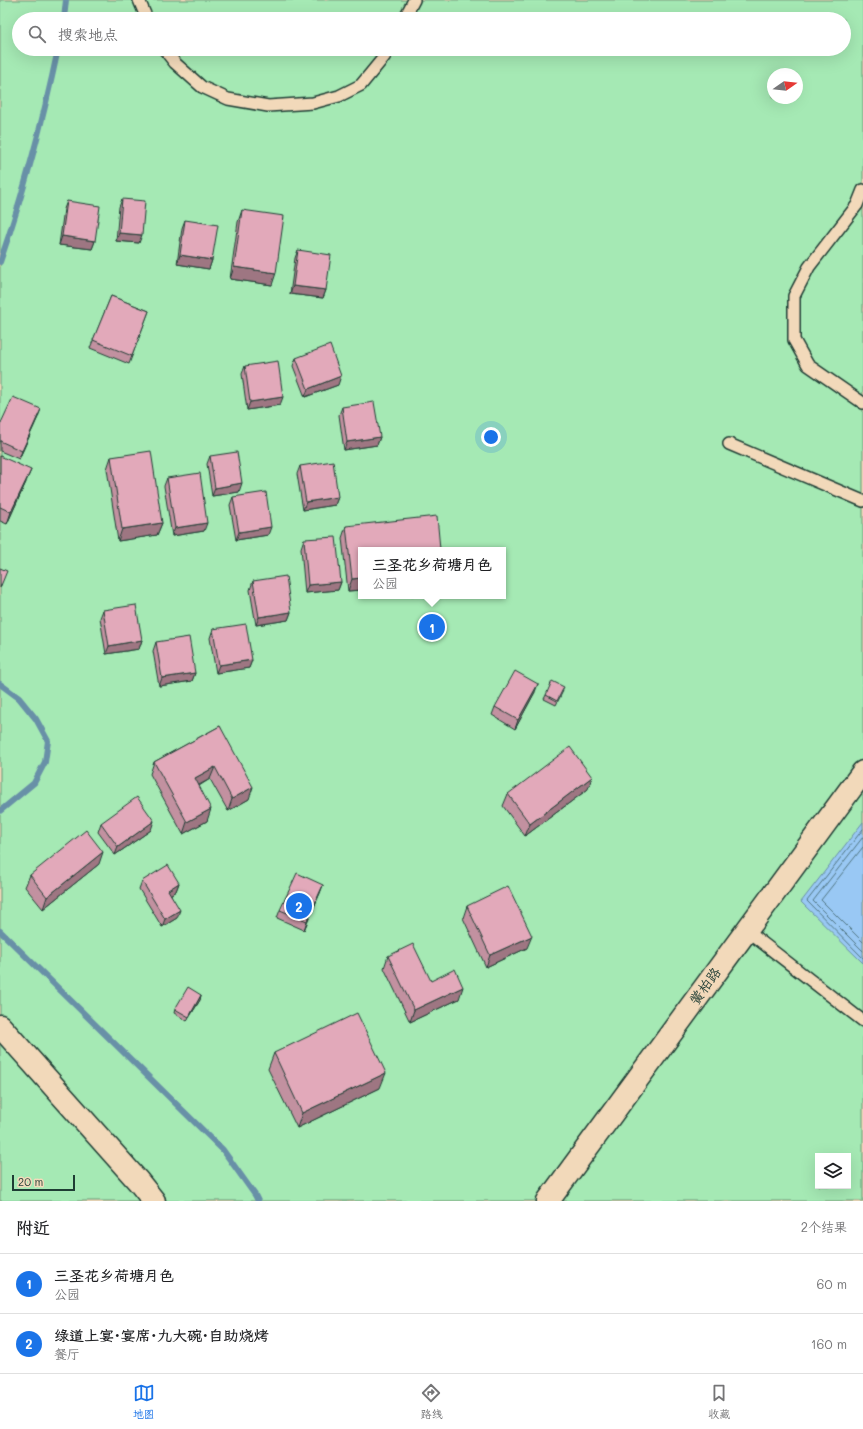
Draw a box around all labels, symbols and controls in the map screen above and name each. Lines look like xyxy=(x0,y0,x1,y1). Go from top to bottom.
search box xyxy=(12,12,851,56)
icon: search xyxy=(26,23,48,45)
text: 搜索地点 xyxy=(58,24,118,44)
north arrow xyxy=(767,68,803,104)
your location xyxy=(481,427,501,447)
popup xyxy=(358,547,506,599)
text: 三圣花乡荷塘月色 xyxy=(372,554,492,574)
text: 公园 xyxy=(372,574,398,591)
pin: 1 xyxy=(419,612,445,642)
pin: 2 xyxy=(286,891,312,921)
street label: 黉柏路 xyxy=(685,963,725,1008)
map controls xyxy=(815,1153,851,1189)
button: layers xyxy=(815,1153,851,1189)
scale bar xyxy=(12,1173,75,1192)
text: 20 m xyxy=(18,1174,43,1189)
text: 附近 xyxy=(16,1216,50,1238)
text: 2个结果 xyxy=(801,1218,847,1235)
text: 三圣花乡荷塘月色 xyxy=(54,1265,174,1285)
text: 1 xyxy=(26,1275,32,1292)
text: 60 m xyxy=(817,1275,847,1292)
text: 公园 xyxy=(54,1285,80,1302)
text: 绿道上宴·宴席·九大碗·自助烧烤 xyxy=(54,1325,269,1345)
text: 2 xyxy=(25,1335,33,1352)
text: 160 m xyxy=(811,1335,847,1352)
text: 餐厅 xyxy=(54,1345,80,1362)
tab: 地图 xyxy=(133,1382,155,1421)
tab: 路线 xyxy=(420,1382,442,1421)
tab: 收藏 xyxy=(708,1382,730,1421)

